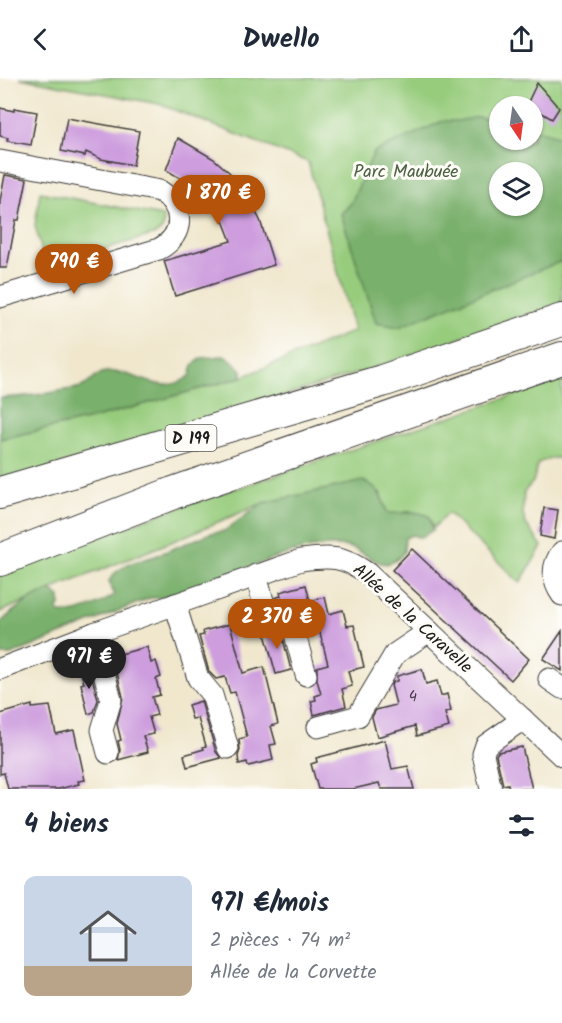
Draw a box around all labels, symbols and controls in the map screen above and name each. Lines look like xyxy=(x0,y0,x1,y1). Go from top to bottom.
text: Dwello xyxy=(242,18,320,61)
icon: back xyxy=(24,23,57,56)
icon: share xyxy=(505,23,538,56)
north arrow xyxy=(489,96,543,150)
map controls xyxy=(489,96,543,216)
park label: Parc Maubuée xyxy=(354,158,458,187)
button: layers xyxy=(489,162,543,216)
pin: 1 870 € xyxy=(163,175,273,226)
text: 1 870 € xyxy=(185,178,251,210)
pin: 790 € xyxy=(32,244,116,295)
text: 790 € xyxy=(49,247,99,279)
road number: D 199 xyxy=(166,425,216,451)
street label: Allée de la Caravelle xyxy=(345,557,479,681)
pin: 2 370 € xyxy=(222,599,332,650)
text: 2 370 € xyxy=(242,602,312,634)
pin: 971 € xyxy=(47,639,131,690)
text: 971 € xyxy=(66,642,112,674)
house number: 4 xyxy=(409,685,417,709)
text: 4 biens xyxy=(24,804,109,846)
icon: filters xyxy=(505,809,538,842)
text: 971 €/mois xyxy=(210,883,329,925)
icon: home xyxy=(72,900,144,972)
text: 2 pièces · 74 m² xyxy=(210,925,350,957)
text: Allée de la Corvette xyxy=(210,957,377,989)

